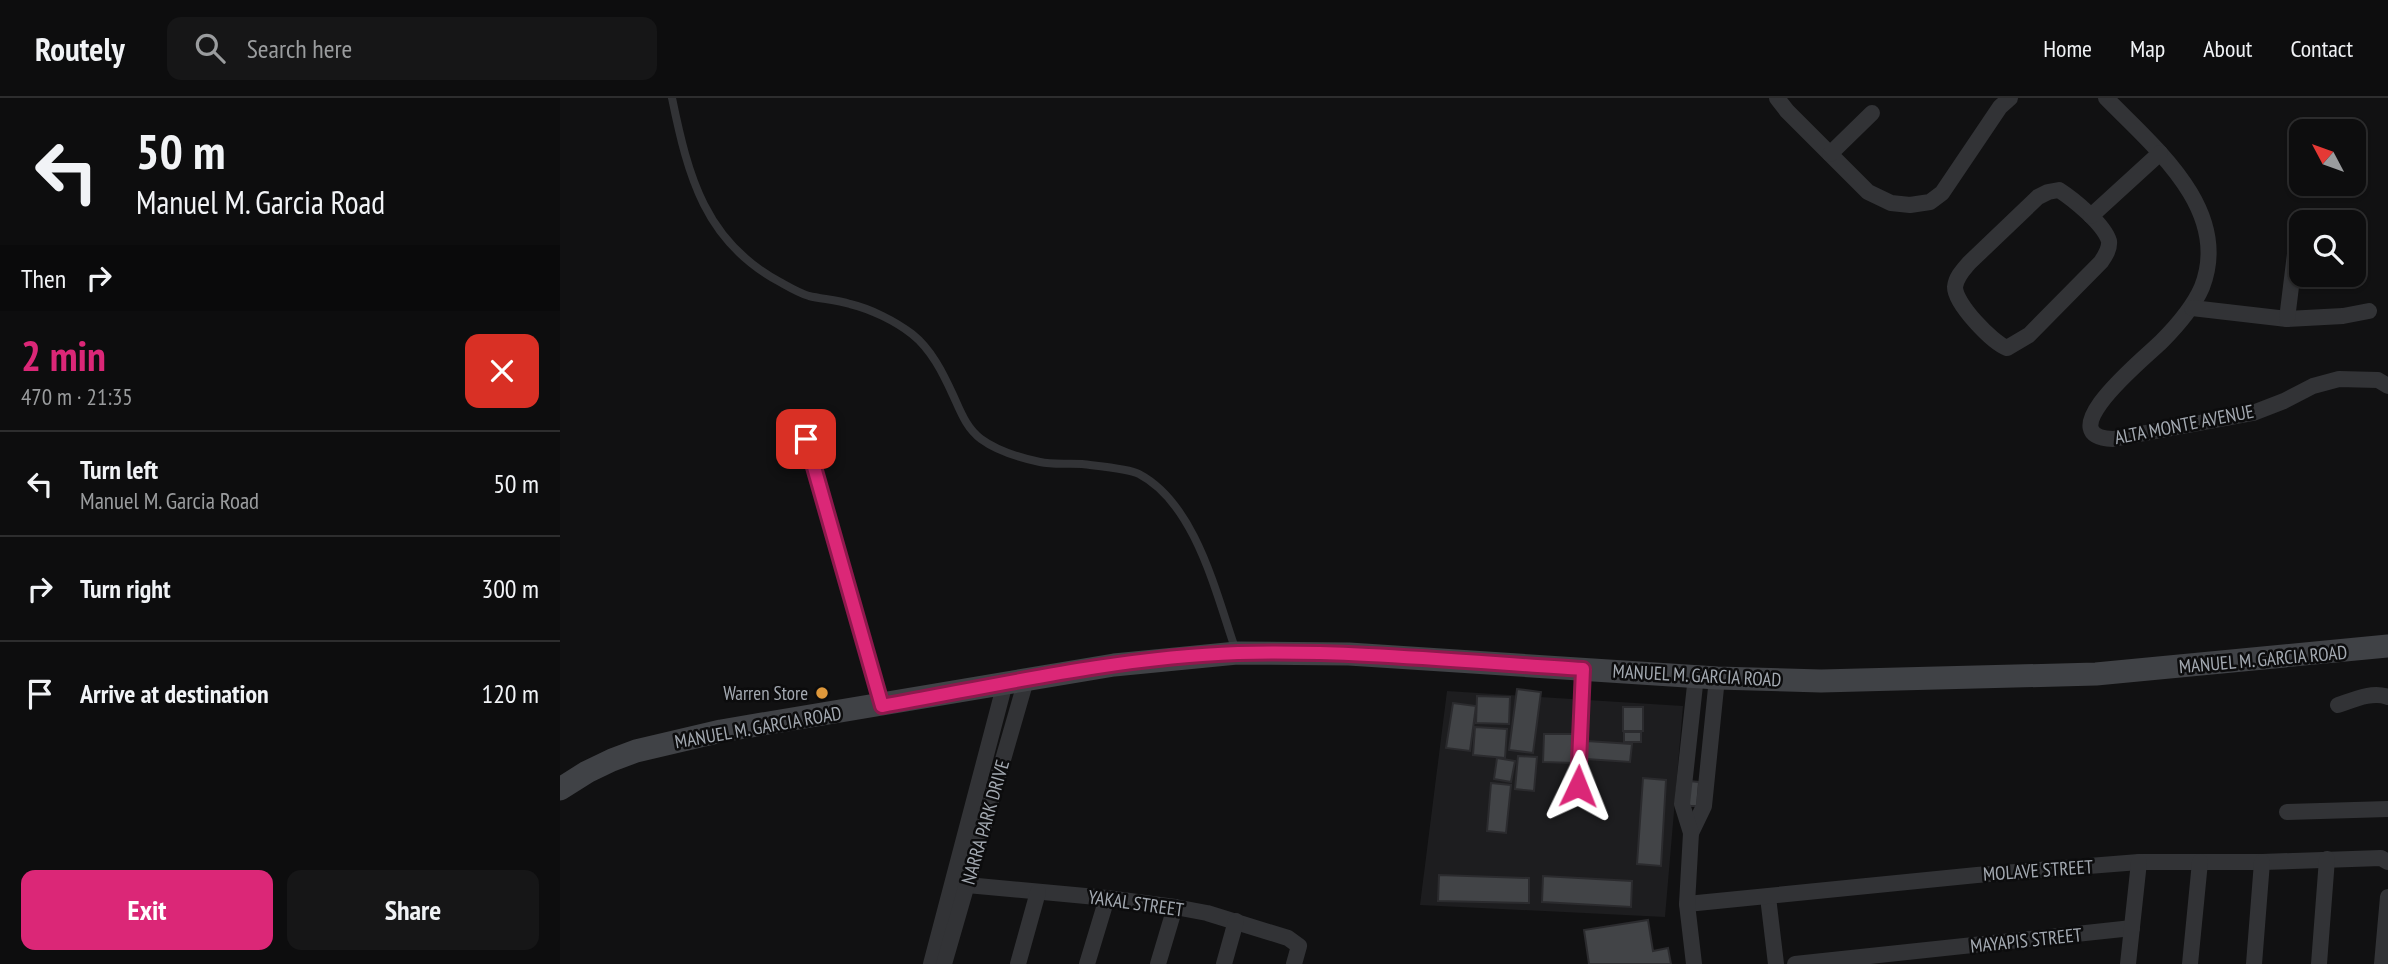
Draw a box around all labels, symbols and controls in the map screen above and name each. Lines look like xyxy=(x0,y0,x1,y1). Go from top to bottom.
search box xyxy=(167,17,657,80)
text: Routely xyxy=(35,27,125,70)
icon: search xyxy=(191,29,229,67)
text: Search here xyxy=(247,32,352,65)
text: Home xyxy=(2043,33,2092,64)
text: Map xyxy=(2130,33,2165,64)
text: About xyxy=(2203,33,2252,64)
text: Contact xyxy=(2290,33,2353,64)
text: 50 m xyxy=(136,119,225,183)
north arrow xyxy=(2289,119,2366,196)
map controls xyxy=(2289,119,2366,287)
icon: left xyxy=(21,126,112,217)
text: Manuel M. Garcia Road xyxy=(136,181,385,223)
button: search xyxy=(2289,210,2366,287)
icon: right xyxy=(80,259,118,297)
text: Then xyxy=(21,262,66,295)
text: 2 min xyxy=(21,328,106,383)
button: close xyxy=(465,334,539,408)
text: 470 m · 21:35 xyxy=(21,382,133,411)
street label: ALTA MONTE AVENUE xyxy=(2112,399,2256,449)
pin xyxy=(776,409,836,469)
icon: arrive xyxy=(787,420,825,458)
text: Turn left xyxy=(80,453,158,486)
icon: left xyxy=(21,465,59,503)
text: 50 m xyxy=(493,467,539,500)
text: Manuel M. Garcia Road xyxy=(80,486,259,515)
icon: right xyxy=(21,570,59,608)
text: Turn right xyxy=(80,572,171,605)
text: 300 m xyxy=(481,572,539,605)
street label: MANUEL M. GARCIA ROAD xyxy=(2178,640,2348,678)
street label: MANUEL M. GARCIA ROAD xyxy=(1612,659,1782,691)
icon: arrive xyxy=(21,675,59,713)
text: Arrive at destination xyxy=(80,677,269,710)
text: 120 m xyxy=(481,677,539,710)
place label: Warren Store xyxy=(723,681,808,705)
marker: Warren Store xyxy=(814,685,830,701)
street label: MANUEL M. GARCIA ROAD xyxy=(673,701,843,753)
position arrow xyxy=(1541,749,1615,823)
street label: NARRA PARK DRIVE xyxy=(956,757,1014,887)
street label: MOLAVE STREET xyxy=(1982,854,2094,886)
button: Exit xyxy=(21,870,273,950)
button: Share xyxy=(287,870,539,950)
street label: YAKAL STREET xyxy=(1087,884,1186,922)
street label: MAYAPIS STREET xyxy=(1969,922,2084,958)

